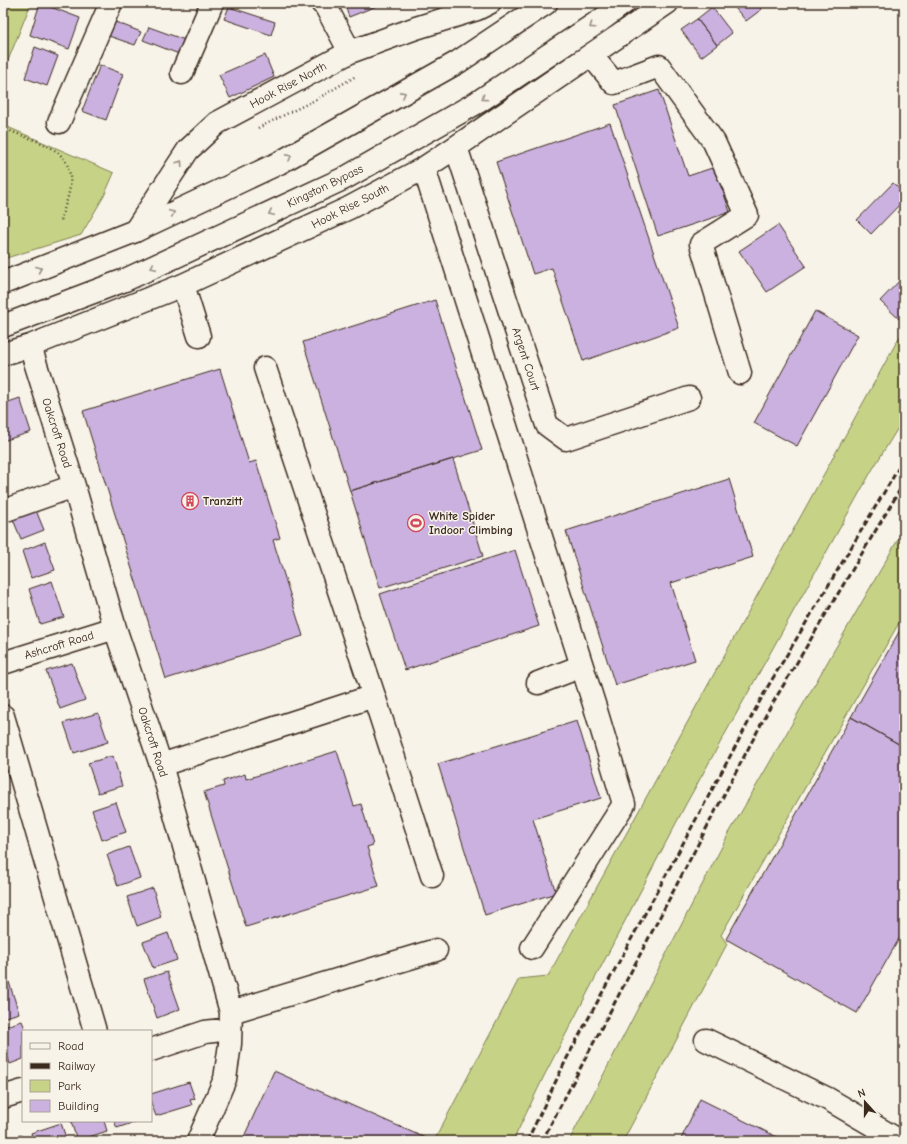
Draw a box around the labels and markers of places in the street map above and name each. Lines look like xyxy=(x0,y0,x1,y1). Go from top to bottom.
building icon: Tranzitt xyxy=(180,491,200,511)
place label: Tranzitt xyxy=(203,494,243,508)
place label: White Spider Indoor Climbing xyxy=(429,509,513,537)
sports icon: White Spider Indoor Climbing xyxy=(406,513,426,533)

